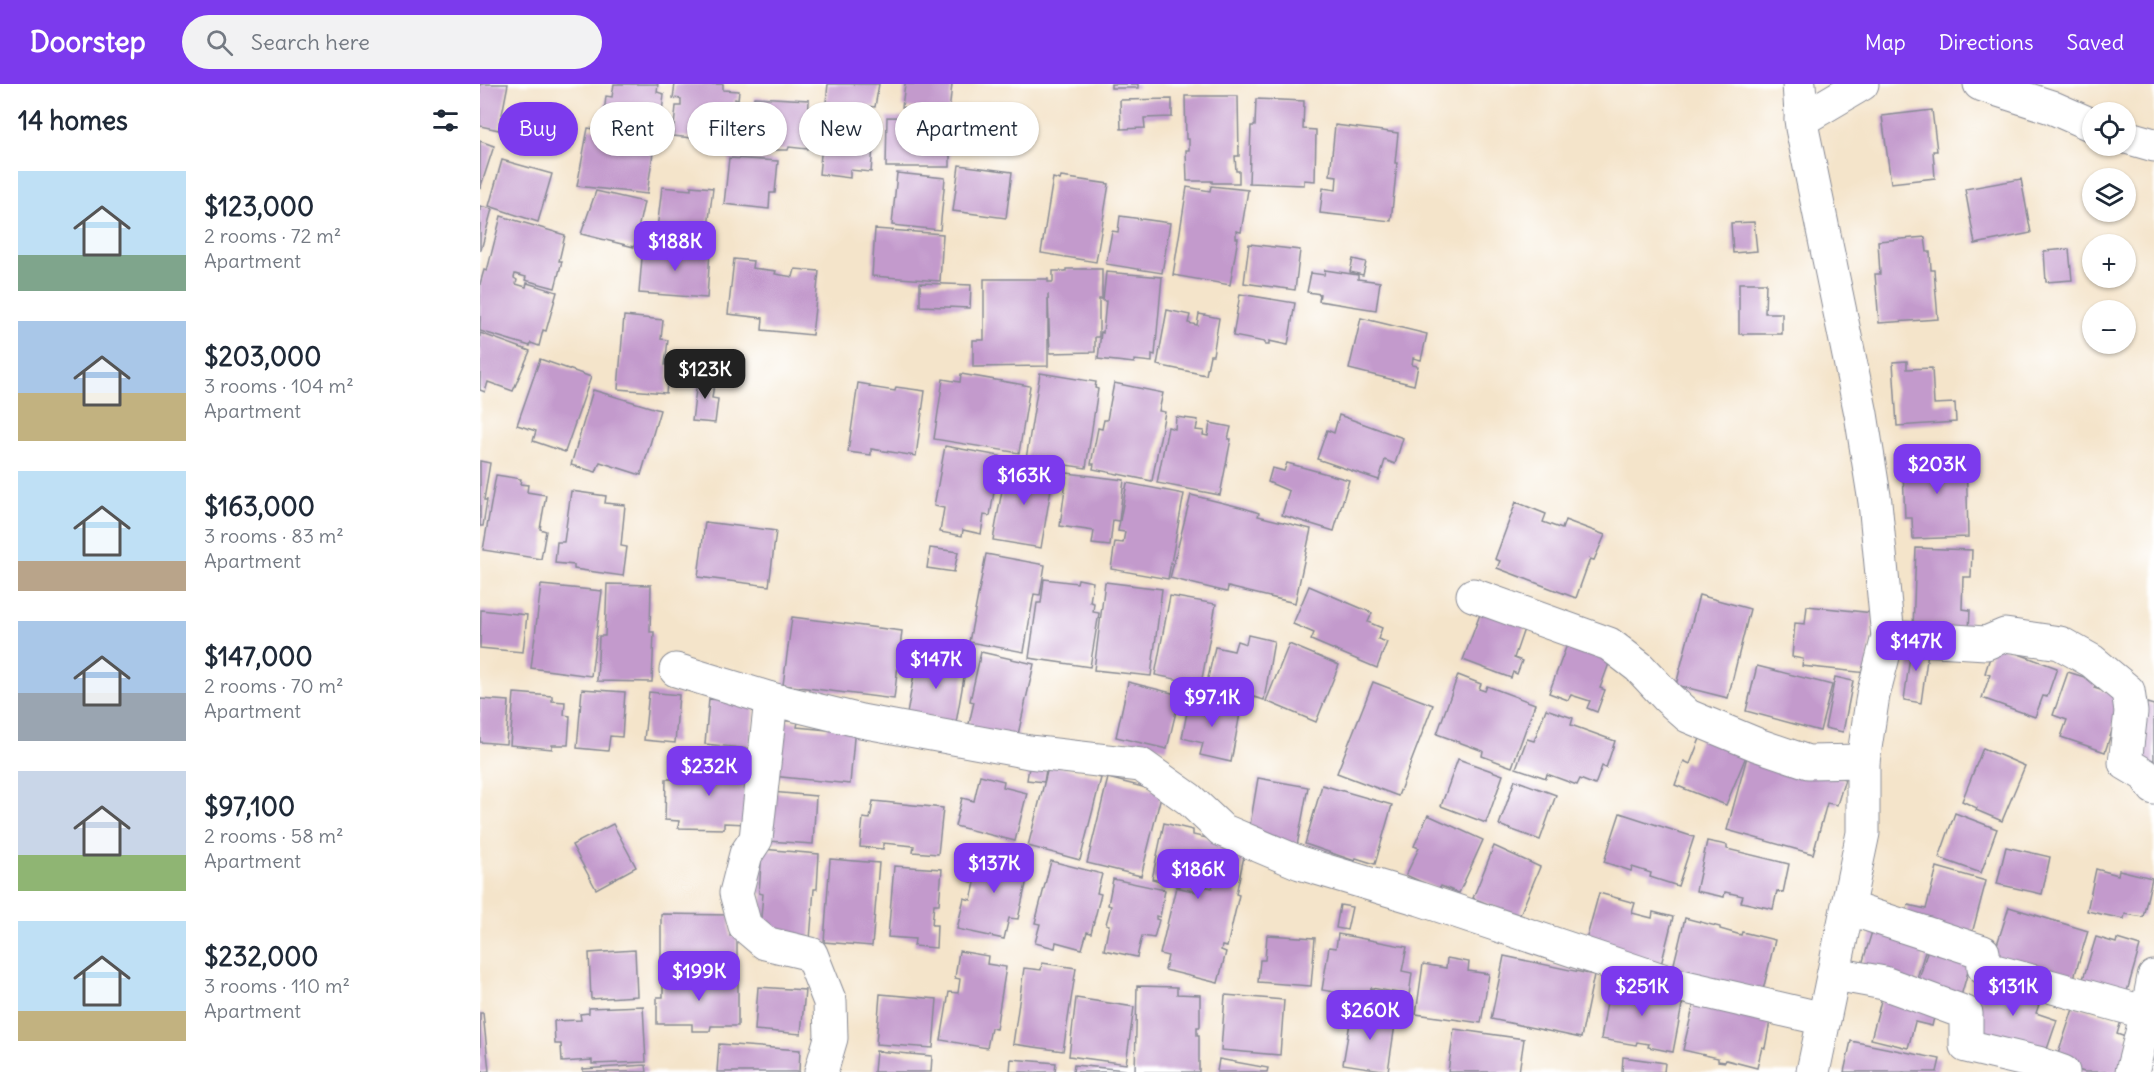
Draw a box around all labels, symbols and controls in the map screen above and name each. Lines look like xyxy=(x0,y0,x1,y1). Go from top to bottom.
search box xyxy=(182,15,602,69)
text: Doorstep xyxy=(30,24,146,60)
icon: search xyxy=(203,26,236,59)
text: Search here xyxy=(251,28,370,56)
text: Map xyxy=(1865,29,1906,56)
text: Directions xyxy=(1939,29,2033,56)
text: Saved xyxy=(2066,29,2124,56)
chip: Buy xyxy=(498,102,578,156)
chip: Rent xyxy=(590,102,675,156)
chip: Filters xyxy=(687,102,787,156)
chip: New xyxy=(799,102,883,156)
chip: Apartment xyxy=(895,102,1039,156)
map controls xyxy=(2082,102,2136,354)
button: locate xyxy=(2082,102,2136,156)
text: 14 homes xyxy=(18,104,128,137)
icon: filters xyxy=(429,104,462,137)
button: layers xyxy=(2082,168,2136,222)
text: $123,000 xyxy=(204,190,314,223)
icon: home xyxy=(66,195,138,267)
pin: $188K xyxy=(633,221,717,272)
text: 2 rooms · 72 m² xyxy=(204,223,341,248)
text: $188K xyxy=(648,228,702,253)
button: + xyxy=(2082,234,2136,288)
text: Apartment xyxy=(204,248,301,273)
button: − xyxy=(2082,300,2136,354)
text: $203,000 xyxy=(204,340,321,373)
icon: home xyxy=(66,345,138,417)
pin: $123K xyxy=(663,349,747,400)
text: $123K xyxy=(678,356,732,381)
text: 3 rooms · 104 m² xyxy=(204,373,354,398)
text: Apartment xyxy=(204,398,301,423)
pin: $203K xyxy=(1895,444,1979,495)
text: $203K xyxy=(1908,451,1966,476)
pin: $163K xyxy=(982,455,1066,506)
text: $163K xyxy=(997,462,1051,487)
text: $163,000 xyxy=(204,490,315,523)
icon: home xyxy=(66,495,138,567)
text: 3 rooms · 83 m² xyxy=(204,523,344,548)
text: Apartment xyxy=(204,548,301,573)
pin: $147K xyxy=(1874,621,1958,672)
text: $147K xyxy=(1890,628,1942,653)
pin: $147K xyxy=(894,639,978,690)
text: $147,000 xyxy=(204,640,313,673)
icon: home xyxy=(66,645,138,717)
text: $147K xyxy=(910,646,962,671)
text: 2 rooms · 70 m² xyxy=(204,673,344,698)
pin: $97.1K xyxy=(1163,677,1261,728)
text: $97.1K xyxy=(1184,684,1240,709)
text: Apartment xyxy=(204,698,301,723)
pin: $232K xyxy=(667,746,751,797)
text: $232K xyxy=(681,753,737,778)
text: $97,100 xyxy=(204,790,295,823)
icon: home xyxy=(66,795,138,867)
text: 2 rooms · 58 m² xyxy=(204,823,344,848)
pin: $137K xyxy=(952,843,1036,894)
text: Apartment xyxy=(204,848,301,873)
pin: $186K xyxy=(1156,849,1240,900)
text: $137K xyxy=(968,850,1020,875)
text: $186K xyxy=(1171,856,1225,881)
text: $232,000 xyxy=(204,940,318,973)
icon: home xyxy=(66,945,138,1017)
pin: $199K xyxy=(657,951,741,1002)
text: $199K xyxy=(672,958,726,983)
pin: $251K xyxy=(1600,966,1684,1017)
pin: $131K xyxy=(1971,966,2055,1017)
text: 3 rooms · 110 m² xyxy=(204,973,350,998)
text: $251K xyxy=(1615,973,1669,998)
text: $131K xyxy=(1988,973,2038,998)
pin: $260K xyxy=(1328,990,1412,1041)
text: $260K xyxy=(1340,997,1400,1022)
text: Apartment xyxy=(204,998,301,1023)

